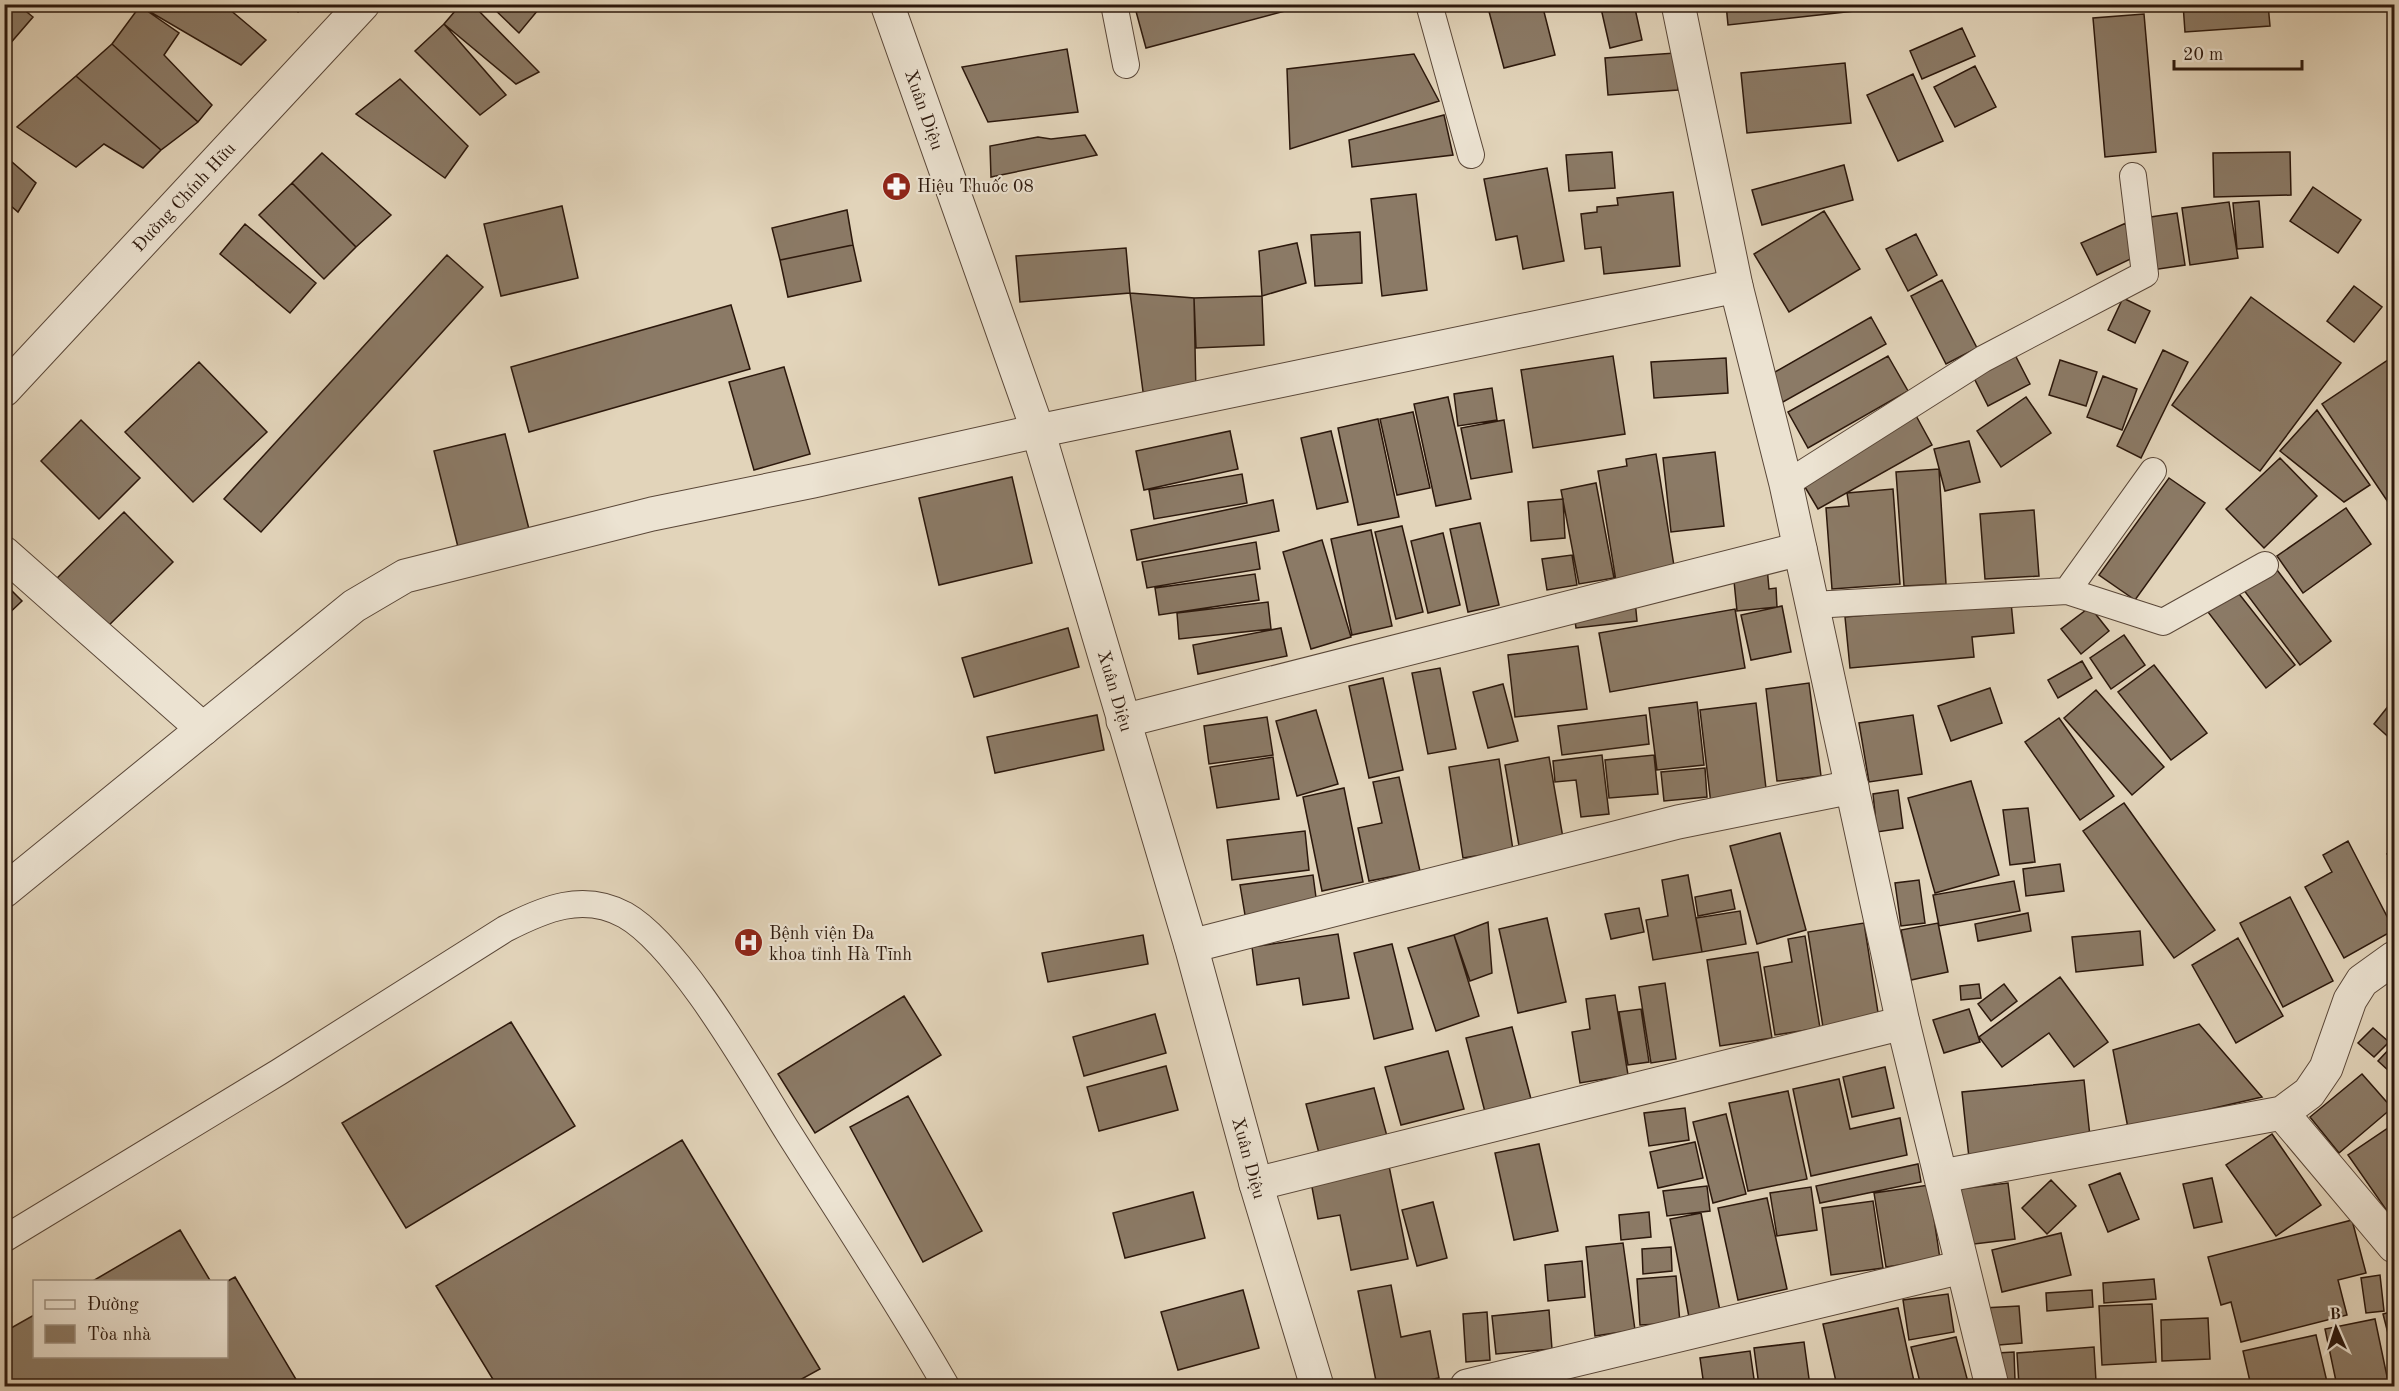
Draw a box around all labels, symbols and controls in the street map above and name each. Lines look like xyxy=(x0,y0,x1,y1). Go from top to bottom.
scale bar xyxy=(2174,33,2302,71)
text: 20 m xyxy=(2183,46,2223,64)
street label: Xuân Diệu xyxy=(901,67,946,153)
street label: Đường Chính Hữu xyxy=(130,139,240,255)
pharmacy icon: Hiệu Thuốc 08 xyxy=(880,170,912,202)
place label: Hiệu Thuốc 08 xyxy=(917,177,1034,196)
street label: Xuân Diệu xyxy=(1094,648,1135,734)
place label: Bệnh viện Đa khoa tỉnh Hà Tĩnh xyxy=(769,925,912,964)
hospital icon: Bệnh viện Đa khoa tỉnh Hà Tĩnh xyxy=(732,927,764,959)
street label: Xuân Diệu xyxy=(1228,1116,1268,1202)
legend xyxy=(33,1280,228,1358)
text: Đường xyxy=(87,1296,139,1314)
north arrow xyxy=(2306,1298,2366,1358)
text: B xyxy=(2329,1307,2341,1323)
text: Tòa nhà xyxy=(87,1326,151,1344)

